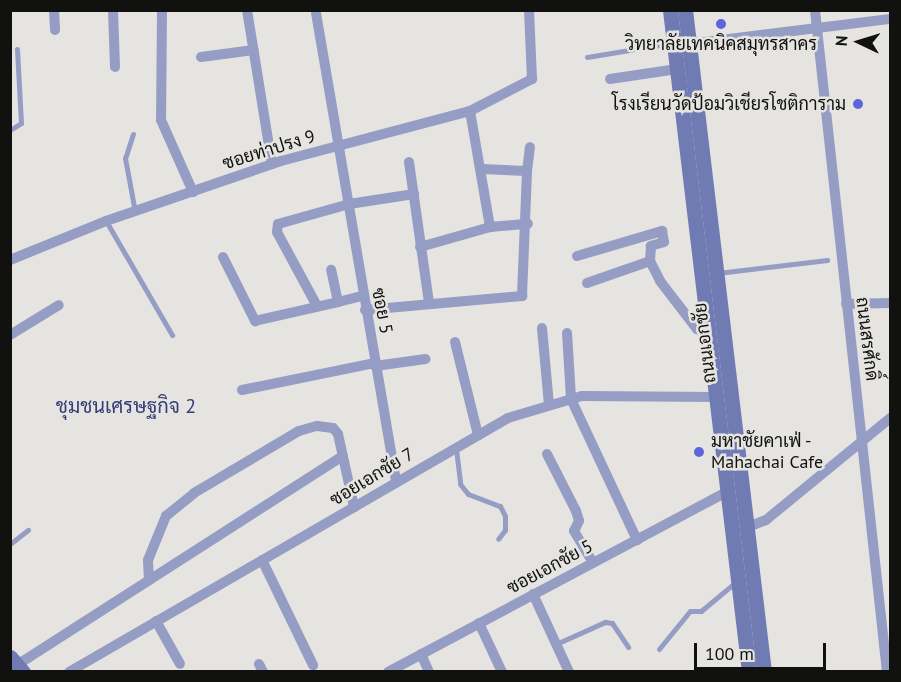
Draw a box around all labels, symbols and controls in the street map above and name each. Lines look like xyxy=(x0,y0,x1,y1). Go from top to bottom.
north arrow xyxy=(829,12,889,72)
marker: วิทยาลัยเทคนิคสมุทรสาคร xyxy=(714,17,728,31)
place label: วิทยาลัยเทคนิคสมุทรสาคร xyxy=(625,33,817,55)
text: N xyxy=(831,35,851,47)
place label: โรงเรียนวัดป้อมวิเชียรโชติการาม xyxy=(612,93,846,115)
marker: โรงเรียนวัดป้อมวิเชียรโชติการาม xyxy=(851,97,865,111)
street label: ซอยท่าปรง 9 xyxy=(220,126,318,174)
street label: ซอย 5 xyxy=(367,286,397,336)
street label: ถนนสรศักดิ์ xyxy=(851,296,883,382)
street label: ถนนเอกชัย xyxy=(689,301,721,385)
district label: ชุมชนเศรษฐกิจ 2 xyxy=(56,394,196,418)
place label: มหาชัยคาเฟ่ - Mahachai Cafe xyxy=(711,431,823,474)
street label: ซอยเอกชัย 7 xyxy=(326,443,418,511)
marker: มหาชัยคาเฟ่ - Mahachai Cafe xyxy=(692,445,706,459)
street label: ซอยเอกชัย 5 xyxy=(503,535,597,599)
scale bar xyxy=(697,631,829,669)
text: 100 m xyxy=(705,642,754,665)

